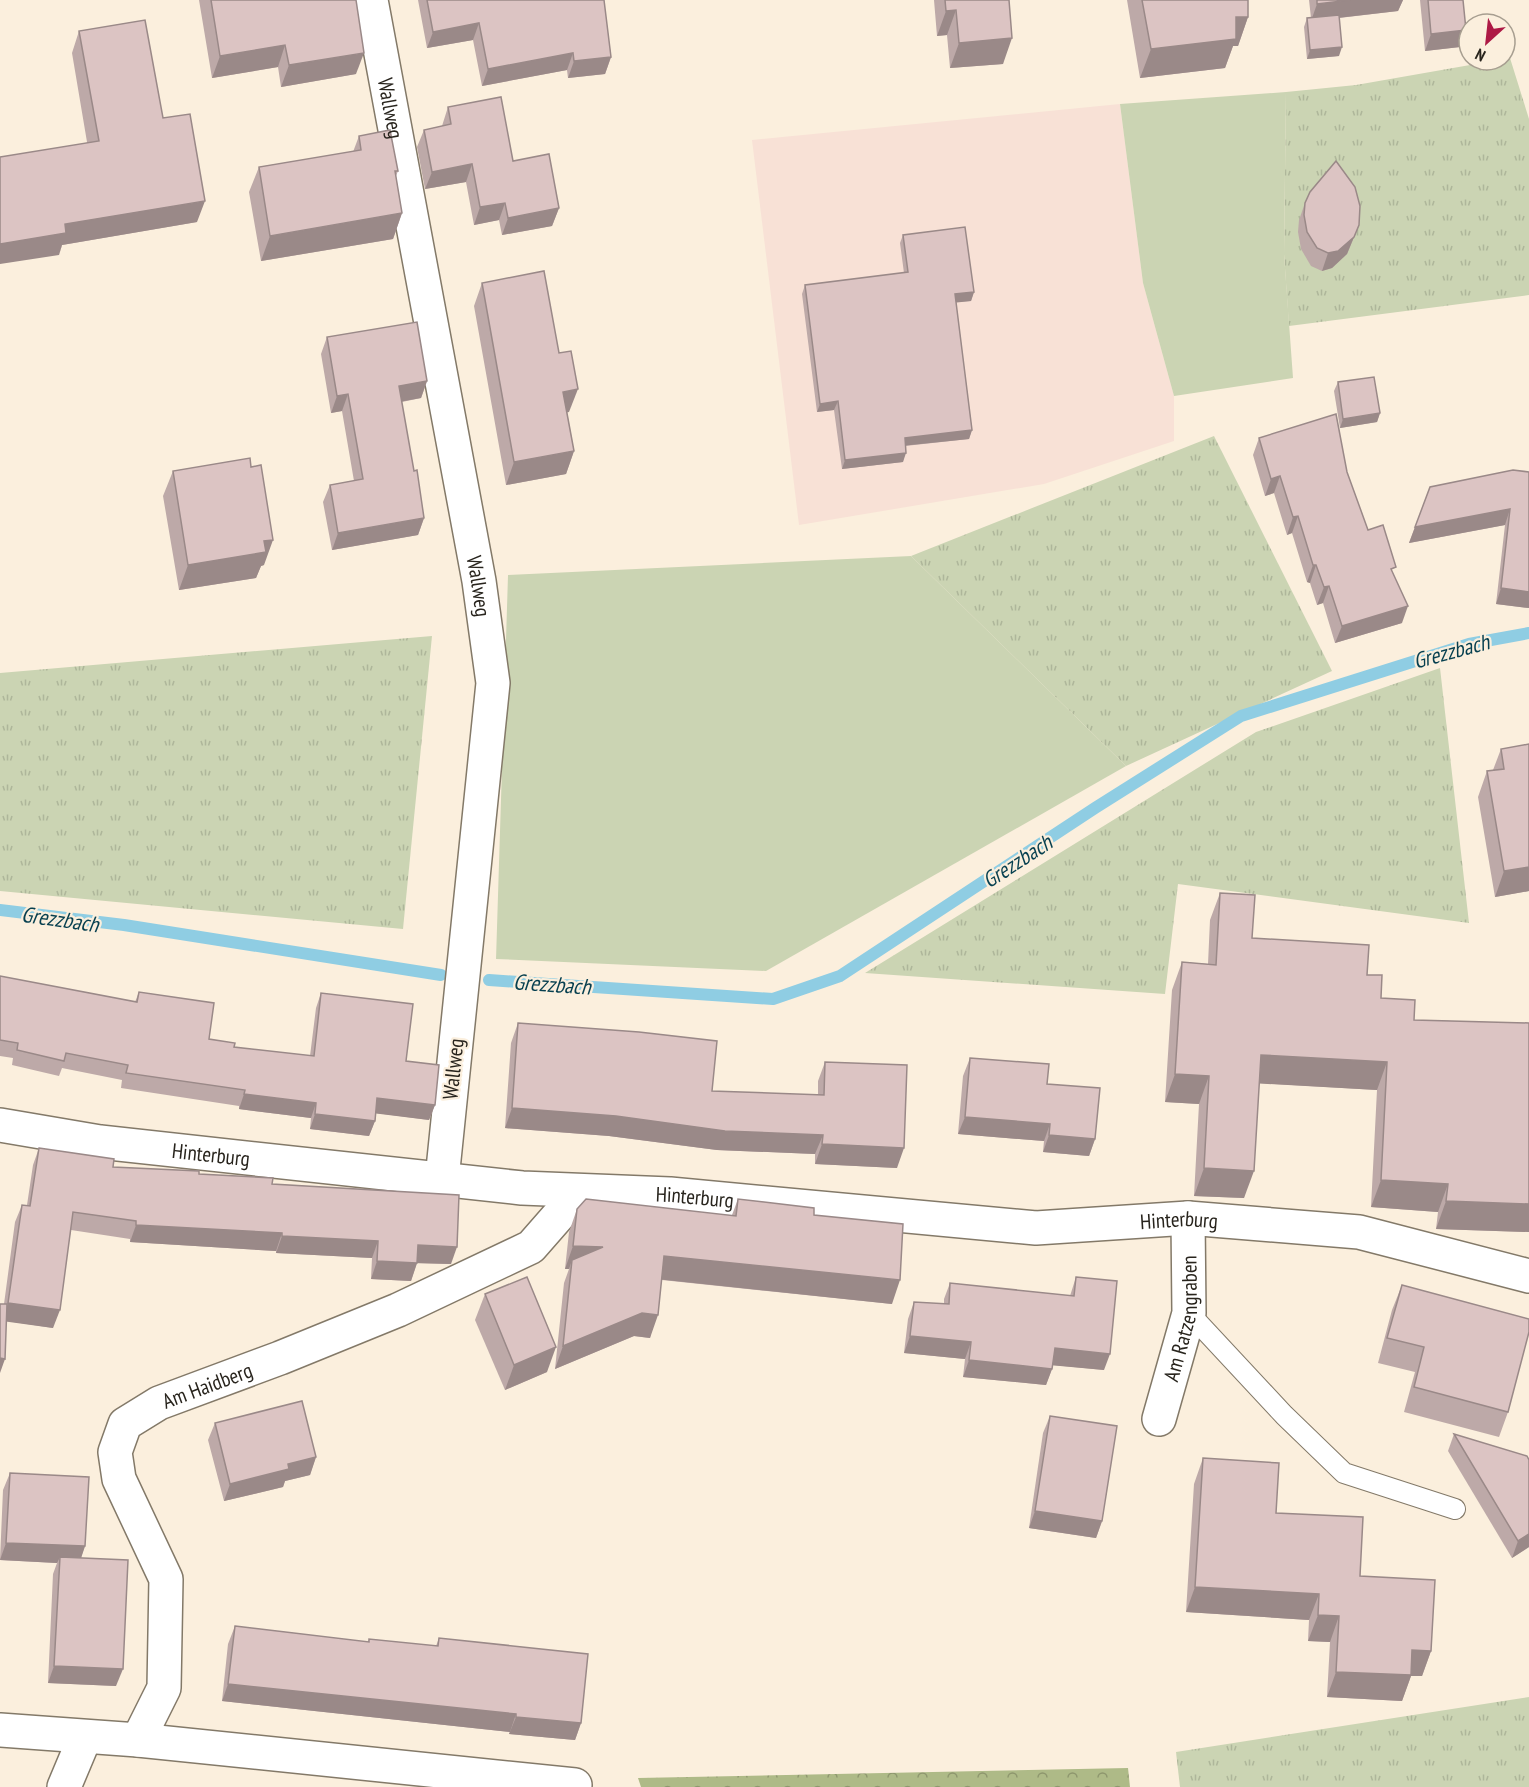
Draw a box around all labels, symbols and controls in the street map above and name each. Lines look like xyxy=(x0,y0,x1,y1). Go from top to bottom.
north arrow xyxy=(1457,12,1517,72)
text: N xyxy=(1472,44,1489,66)
street label: Wallweg xyxy=(372,75,410,141)
street label: Wallweg xyxy=(461,553,497,618)
water label: Grezzbach xyxy=(1410,627,1493,675)
water label: Grezzbach xyxy=(977,827,1058,894)
water label: Grezzbach xyxy=(20,900,102,938)
water label: Grezzbach xyxy=(512,967,593,1001)
street label: Wallweg xyxy=(436,1037,470,1101)
street label: Hinterburg xyxy=(171,1136,251,1172)
street label: Hinterburg xyxy=(655,1180,735,1213)
street label: Hinterburg xyxy=(1139,1204,1219,1235)
street label: Am Ratzengraben xyxy=(1157,1255,1203,1384)
street label: Am Haidberg xyxy=(158,1356,256,1414)

